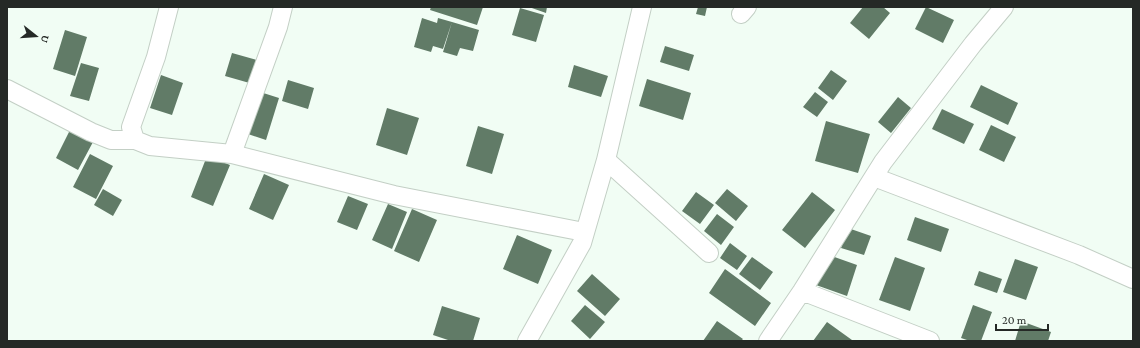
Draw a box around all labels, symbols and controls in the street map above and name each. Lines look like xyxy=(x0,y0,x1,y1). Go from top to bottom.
north arrow xyxy=(16,16,56,56)
text: U xyxy=(39,34,52,45)
scale bar xyxy=(996,306,1048,332)
text: 20 m xyxy=(1002,313,1027,327)

